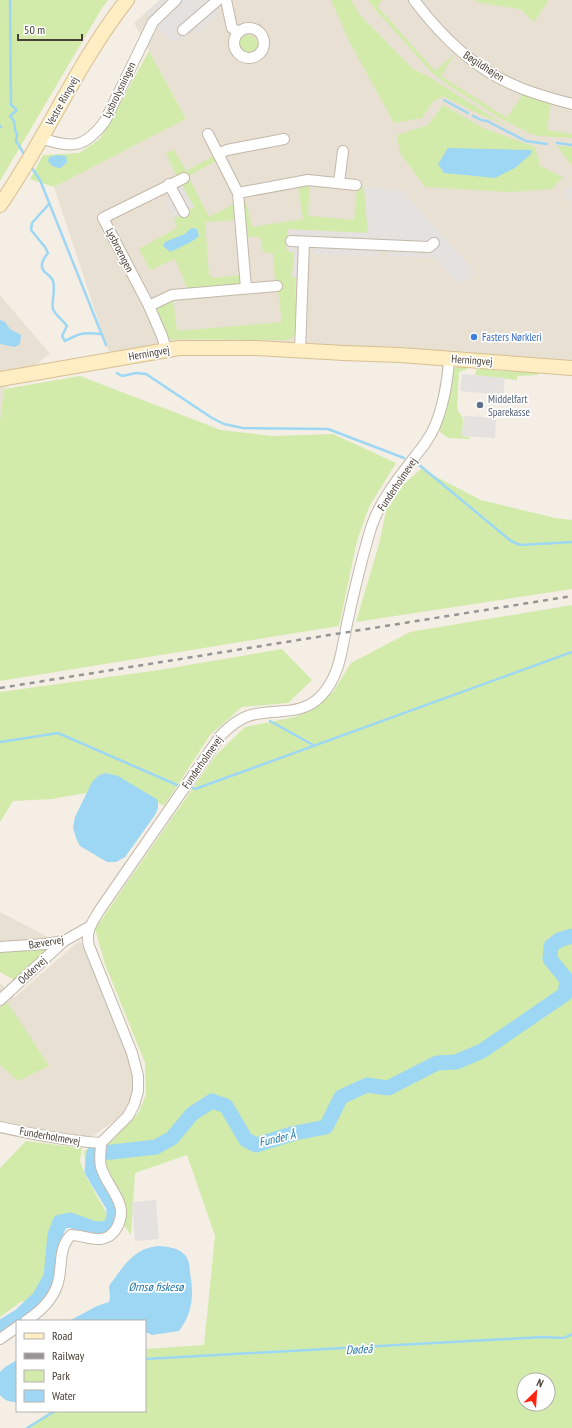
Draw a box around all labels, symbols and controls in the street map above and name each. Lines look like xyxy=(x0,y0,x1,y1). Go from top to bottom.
scale bar xyxy=(18,16,82,42)
text: 50 m xyxy=(24,22,45,37)
street label: Bøgildhøjen xyxy=(461,48,507,84)
street label: Lysbrolysningen xyxy=(99,60,139,120)
street label: Vestre Ringvej xyxy=(42,74,81,129)
street label: Lysbroengen xyxy=(103,226,137,275)
place label: Fasters Nørkleri xyxy=(482,330,542,344)
marker: Fasters Nørkleri xyxy=(469,332,479,342)
street label: Herningvej xyxy=(127,343,171,363)
street label: Herningvej xyxy=(451,352,493,368)
place label: Middelfart Sparekasse xyxy=(488,392,531,419)
marker: Middelfart Sparekasse xyxy=(475,400,485,410)
street label: Funderholmevej xyxy=(374,455,420,513)
street label: Funderholmevej xyxy=(179,733,225,791)
street label: Bævervej xyxy=(27,932,65,952)
street label: Oddervej xyxy=(15,953,49,987)
street label: Funderholmevej xyxy=(19,1124,81,1148)
water label: Funder Å xyxy=(257,1126,298,1149)
water label: Ørnsø fiskesø xyxy=(128,1279,185,1294)
legend xyxy=(16,1320,146,1412)
text: Road xyxy=(52,1328,72,1343)
water label: Dødeå xyxy=(345,1341,374,1357)
text: Railway xyxy=(52,1348,85,1363)
text: Park xyxy=(52,1368,70,1383)
north arrow xyxy=(516,1372,556,1412)
text: N xyxy=(535,1375,546,1391)
text: Water xyxy=(52,1388,77,1403)

